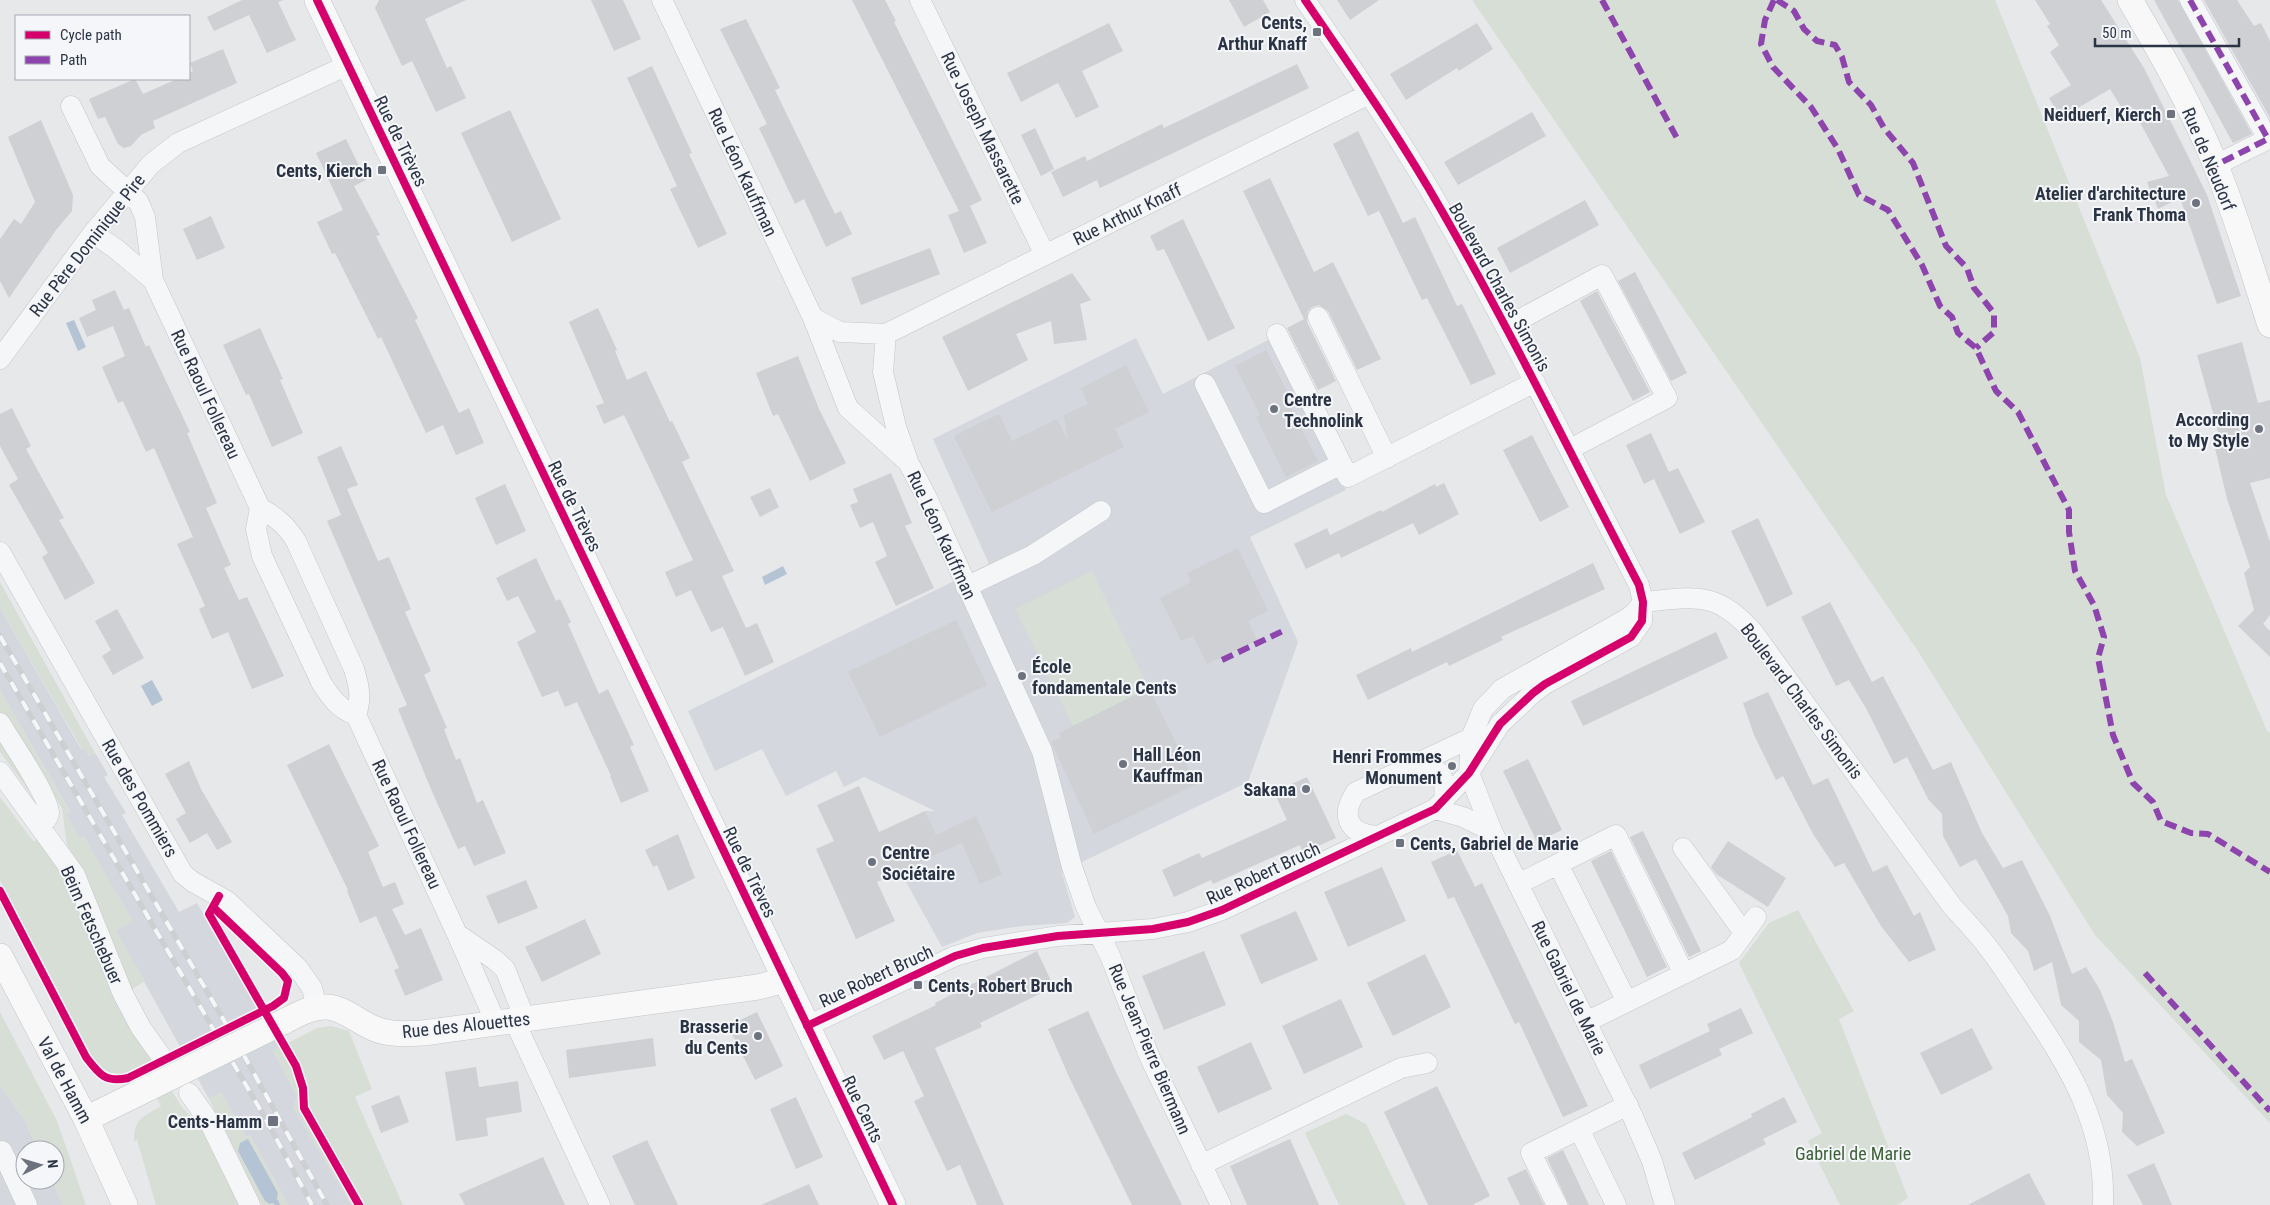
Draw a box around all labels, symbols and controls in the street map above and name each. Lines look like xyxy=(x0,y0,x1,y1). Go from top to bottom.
place label: Cents, Arthur Knaff xyxy=(1217,12,1307,54)
legend xyxy=(15,15,190,80)
scale bar xyxy=(2095,15,2239,47)
text: 50 m xyxy=(2102,24,2132,42)
text: Cycle path xyxy=(60,26,122,44)
marker: Cents, Arthur Knaff xyxy=(1311,26,1323,38)
street label: Rue Joseph Massarette xyxy=(937,48,1029,208)
text: Path xyxy=(60,51,87,69)
street label: Rue de Trèves xyxy=(370,92,432,190)
place label: Neiduerf, Kierch xyxy=(2044,104,2161,125)
street label: Rue de Neudorf xyxy=(2178,104,2240,214)
street label: Rue Léon Kauffman xyxy=(704,105,782,239)
marker: Neiduerf, Kierch xyxy=(2165,108,2177,120)
place label: Cents, Kierch xyxy=(276,160,372,181)
marker: Cents, Kierch xyxy=(376,164,388,176)
street label: Rue Père Dominique Pire xyxy=(25,170,149,320)
street label: Rue Arthur Knaff xyxy=(1069,179,1185,249)
place label: Atelier d'architecture Frank Thoma xyxy=(2035,183,2186,225)
marker: Atelier d'architecture Frank Thoma xyxy=(2190,197,2202,209)
street label: Boulevard Charles Simonis xyxy=(1445,199,1555,375)
street label: Rue Raoul Follereau xyxy=(167,326,245,462)
place label: Centre Technolink xyxy=(1284,389,1363,431)
marker: Centre Technolink xyxy=(1268,403,1280,415)
place label: According to My Style xyxy=(2168,409,2249,451)
marker: According to My Style xyxy=(2253,423,2265,435)
street label: Rue de Trèves xyxy=(544,457,606,555)
street label: Rue Léon Kauffman xyxy=(903,468,981,602)
street label: Boulevard Charles Simonis xyxy=(1737,619,1867,783)
place label: École fondamentale Cents xyxy=(1032,656,1177,698)
marker: École fondamentale Cents xyxy=(1016,670,1028,682)
street label: Rue des Pommiers xyxy=(98,735,182,861)
place label: Hall Léon Kauffman xyxy=(1133,744,1203,786)
place label: Henri Frommes Monument xyxy=(1332,746,1442,788)
street label: Rue Raoul Follereau xyxy=(368,756,446,892)
marker: Hall Léon Kauffman xyxy=(1117,758,1129,770)
marker: Henri Frommes Monument xyxy=(1446,760,1458,772)
place label: Sakana xyxy=(1243,779,1296,800)
marker: Sakana xyxy=(1300,783,1312,795)
street label: Rue de Trèves xyxy=(719,823,781,921)
place label: Cents, Gabriel de Marie xyxy=(1410,833,1579,854)
street label: Rue Robert Bruch xyxy=(1203,837,1323,909)
marker: Cents, Gabriel de Marie xyxy=(1394,837,1406,849)
place label: Centre Sociétaire xyxy=(882,842,955,884)
marker: Centre Sociétaire xyxy=(866,856,878,868)
street label: Beim Fetschebuer xyxy=(56,863,128,988)
street label: Rue Gabriel de Marie xyxy=(1527,917,1611,1059)
street label: Rue Robert Bruch xyxy=(816,940,936,1012)
street label: Rue Jean-Pierre Biermann xyxy=(1105,961,1195,1137)
place label: Cents, Robert Bruch xyxy=(928,975,1073,996)
marker: Cents, Robert Bruch xyxy=(912,979,924,991)
street label: Rue des Alouettes xyxy=(401,1008,531,1042)
place label: Brasserie du Cents xyxy=(680,1016,748,1058)
marker: Brasserie du Cents xyxy=(752,1030,764,1042)
street label: Val de Hamm xyxy=(33,1033,97,1127)
street label: Rue Cents xyxy=(838,1072,888,1146)
place label: Cents-Hamm xyxy=(168,1111,262,1132)
marker: Cents-Hamm xyxy=(266,1114,280,1128)
north arrow xyxy=(15,1140,65,1190)
park label: Gabriel de Marie xyxy=(1795,1143,1911,1164)
text: N xyxy=(45,1159,61,1169)

